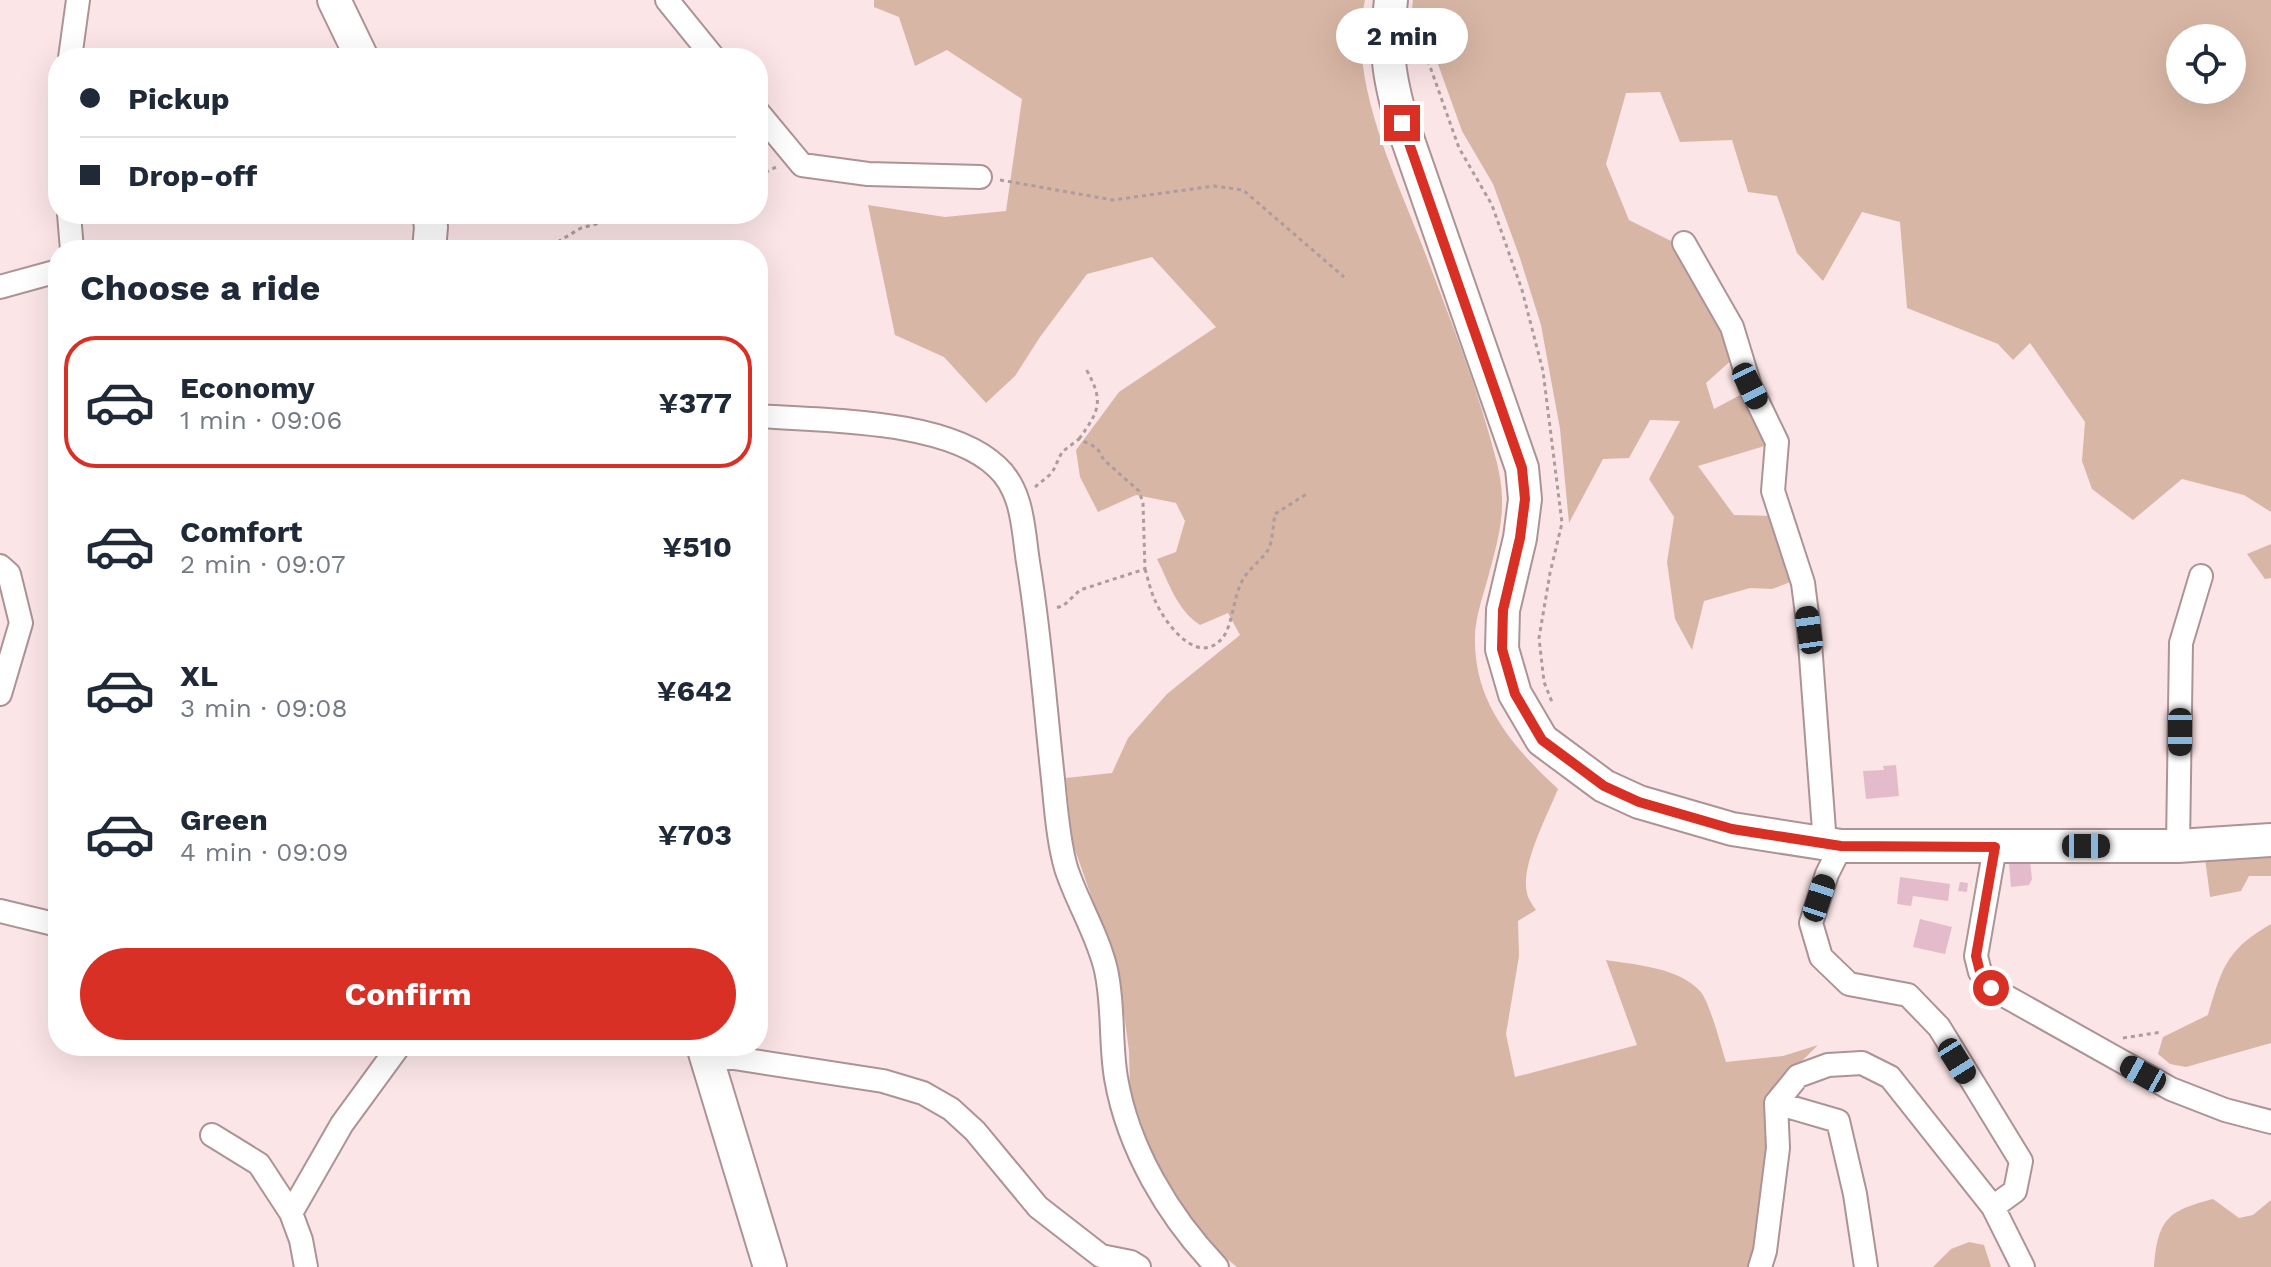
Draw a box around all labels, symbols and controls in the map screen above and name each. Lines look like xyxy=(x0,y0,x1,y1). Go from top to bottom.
callout: 2 min xyxy=(1336,7,1468,63)
text: 2 min xyxy=(1366,21,1438,51)
map controls xyxy=(2166,24,2246,104)
button: locate xyxy=(2166,24,2246,104)
text: Pickup xyxy=(128,81,230,116)
route end xyxy=(1384,105,1420,141)
text: Drop-off xyxy=(128,158,257,193)
text: Choose a ride xyxy=(80,267,320,309)
car xyxy=(1729,359,1771,413)
icon: car xyxy=(84,366,156,438)
text: Economy xyxy=(180,370,315,405)
text: ¥377 xyxy=(659,385,732,420)
text: 1 min · 09:06 xyxy=(180,405,342,435)
icon: car xyxy=(84,510,156,582)
text: Comfort xyxy=(180,514,302,549)
text: ¥510 xyxy=(662,529,732,564)
text: 2 min · 09:07 xyxy=(180,549,346,579)
car xyxy=(1794,605,1824,655)
icon: car xyxy=(84,654,156,726)
text: XL xyxy=(180,658,218,693)
text: ¥642 xyxy=(657,673,732,708)
text: 3 min · 09:08 xyxy=(180,693,348,723)
car xyxy=(2168,708,2192,756)
icon: car xyxy=(84,798,156,870)
text: Green xyxy=(180,802,268,837)
text: ¥703 xyxy=(658,817,732,852)
car xyxy=(2062,834,2110,858)
text: 4 min · 09:09 xyxy=(180,837,348,867)
car xyxy=(1800,871,1838,925)
button: Confirm xyxy=(80,948,736,1040)
route start xyxy=(1973,970,2009,1006)
car xyxy=(1934,1034,1980,1088)
car xyxy=(2116,1052,2170,1096)

